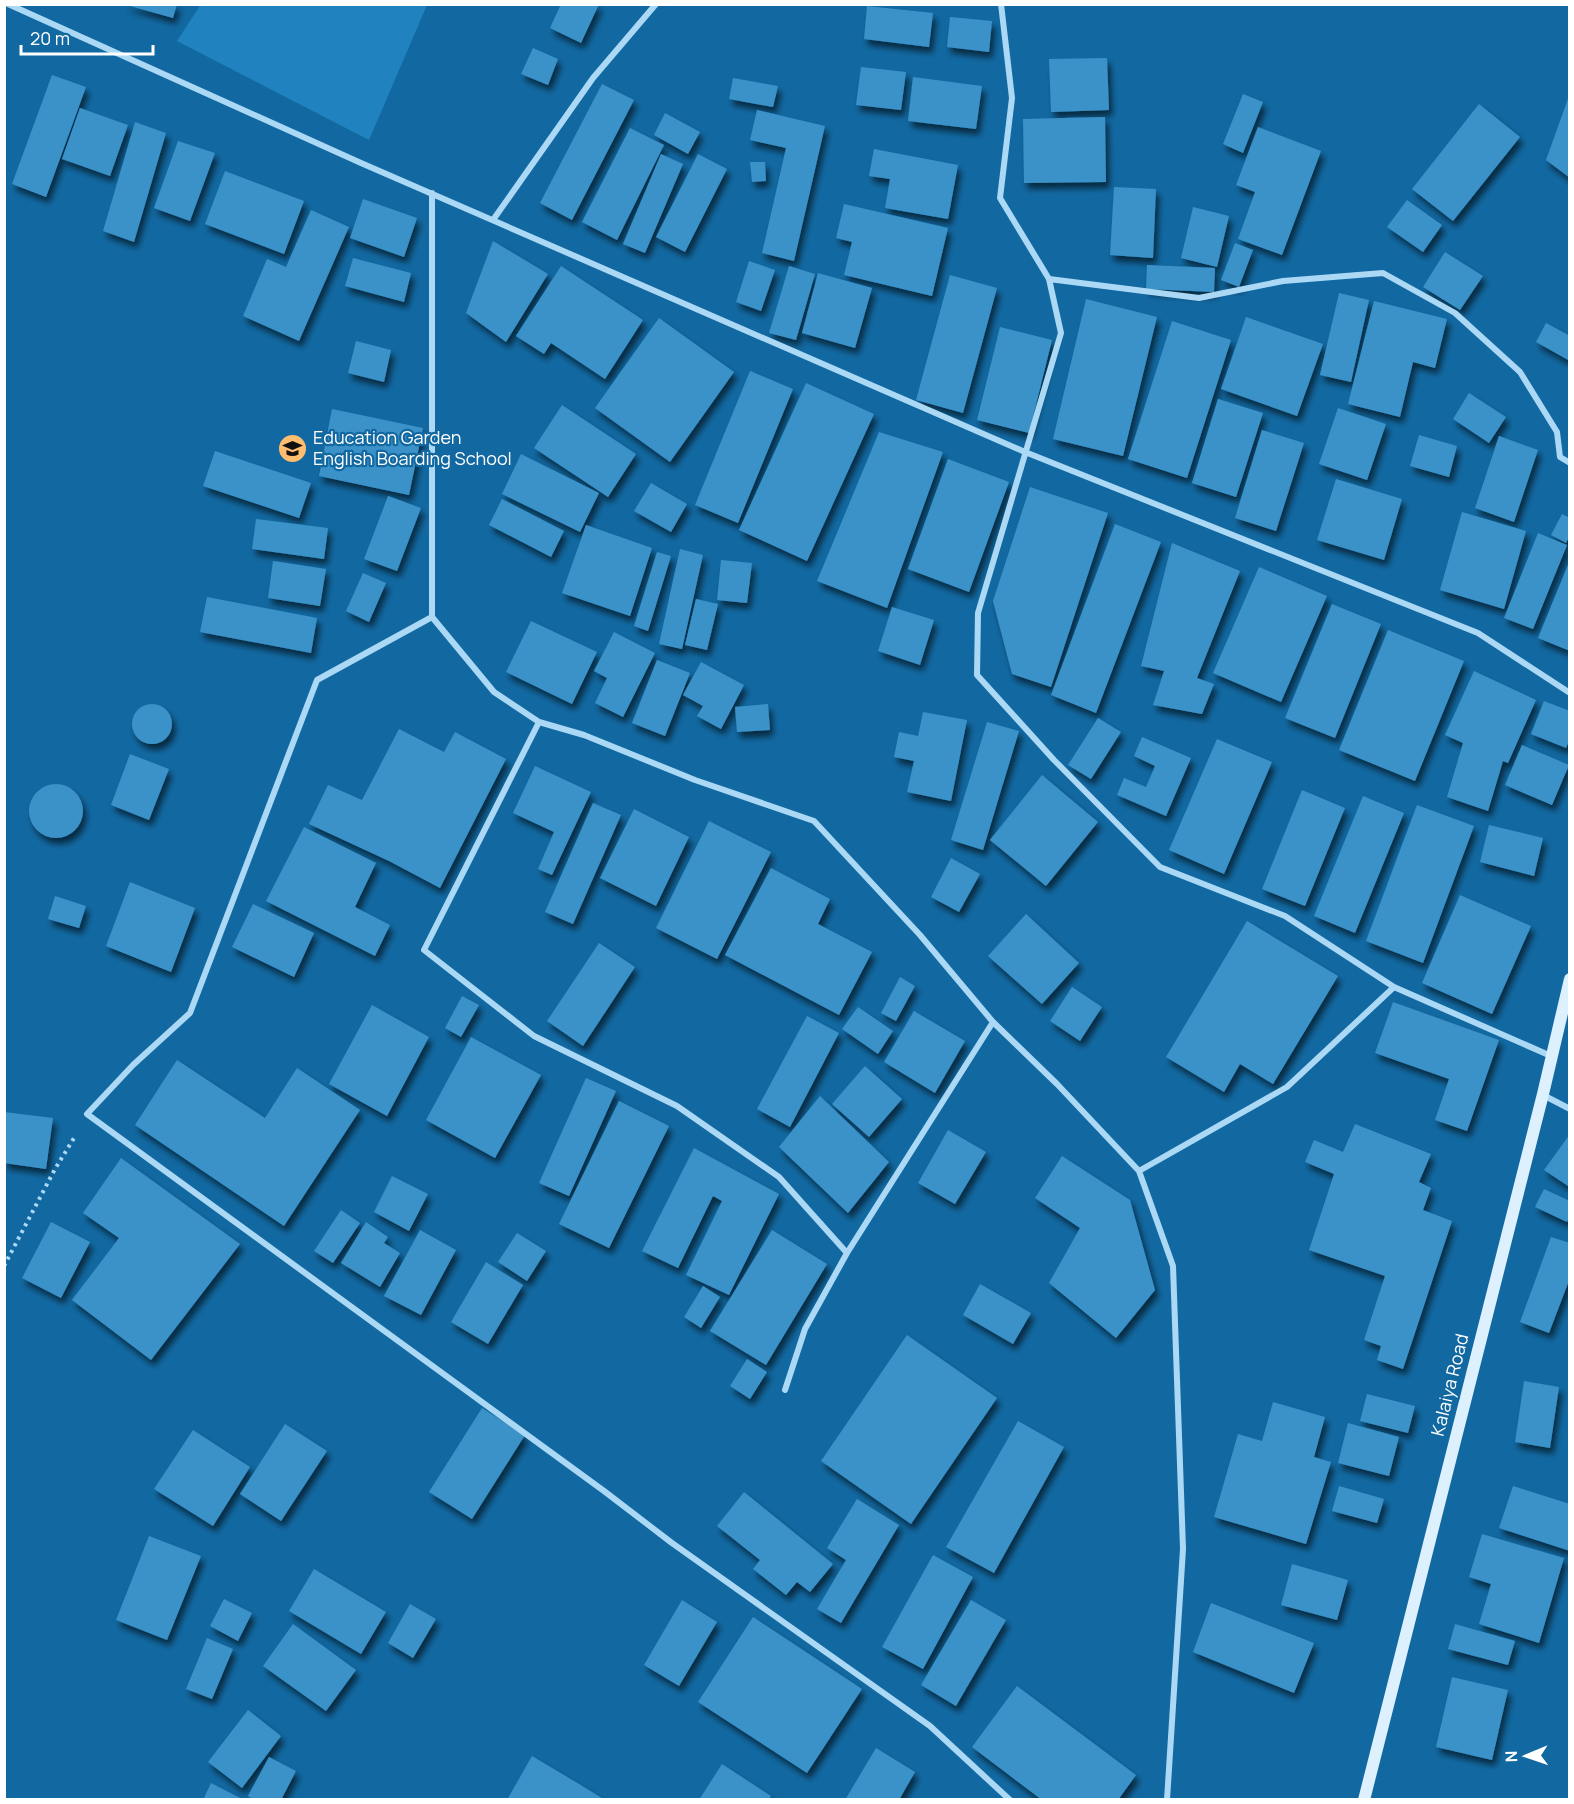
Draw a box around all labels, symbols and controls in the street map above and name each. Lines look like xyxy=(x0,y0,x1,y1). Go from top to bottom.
scale bar xyxy=(21,18,153,56)
text: 20 m xyxy=(30,26,70,50)
place label: Education Garden English Boarding School xyxy=(313,425,512,470)
school or university icon: Education Garden English Boarding School xyxy=(276,432,308,464)
street label: Kalaiya Road xyxy=(1425,1331,1473,1438)
north arrow xyxy=(1496,1726,1556,1786)
text: N xyxy=(1500,1750,1522,1763)

